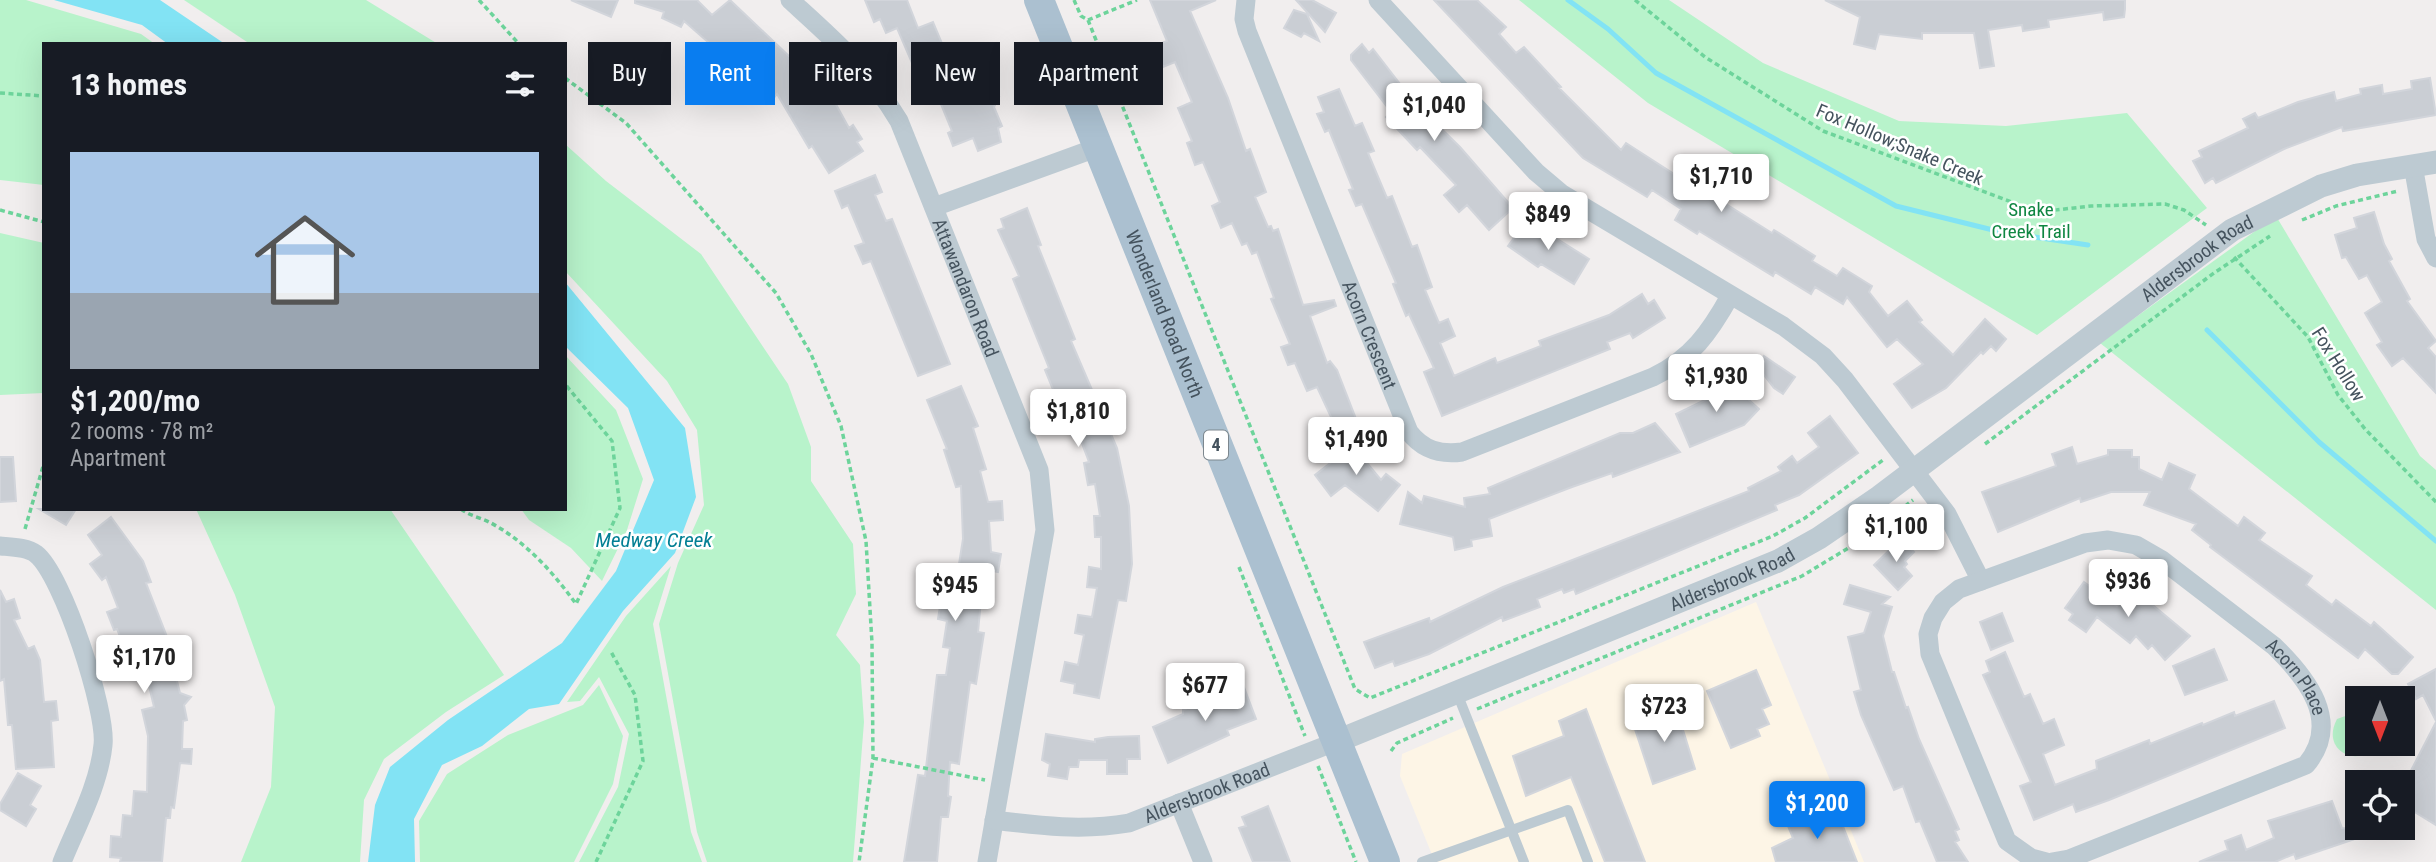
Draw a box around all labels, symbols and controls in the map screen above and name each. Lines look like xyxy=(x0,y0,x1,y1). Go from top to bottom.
chip: Buy xyxy=(588,42,671,105)
chip: Rent xyxy=(685,42,775,105)
chip: Filters xyxy=(789,42,897,105)
chip: New xyxy=(911,42,1000,105)
chip: Apartment xyxy=(1014,42,1163,105)
icon: filters xyxy=(501,65,539,103)
text: 13 homes xyxy=(70,67,187,102)
pin: $1,040 xyxy=(1377,83,1491,143)
text: $1,040 xyxy=(1402,92,1466,119)
street label: Fox Hollow;Snake Creek xyxy=(1813,99,1987,190)
pin: $1,710 xyxy=(1664,154,1778,214)
text: $1,710 xyxy=(1689,163,1753,190)
pin: $849 xyxy=(1507,192,1589,252)
icon: home xyxy=(242,197,368,323)
park label: Snake Creek Trail xyxy=(1991,198,2071,243)
text: $849 xyxy=(1525,201,1571,228)
street label: Aldersbrook Road xyxy=(2136,210,2257,307)
street label: Attawandaron Road xyxy=(927,215,1003,360)
street label: Wonderland Road North xyxy=(1121,227,1208,401)
street label: Acorn Crescent xyxy=(1337,277,1401,393)
street label: Fox Hollow xyxy=(2307,323,2370,406)
pin: $1,930 xyxy=(1659,354,1773,414)
text: $1,930 xyxy=(1684,363,1748,390)
text: $1,200/mo xyxy=(70,383,200,418)
pin: $1,810 xyxy=(1021,390,1135,449)
text: $1,810 xyxy=(1046,398,1110,425)
text: 2 rooms · 78 m² xyxy=(70,418,213,445)
pin: $1,490 xyxy=(1299,418,1413,477)
text: $1,490 xyxy=(1324,426,1388,453)
road number: 4 xyxy=(1204,430,1228,460)
text: Apartment xyxy=(70,445,166,472)
pin: $1,100 xyxy=(1839,504,1953,564)
text: $1,100 xyxy=(1864,513,1928,540)
water label: Medway Creek xyxy=(596,528,713,552)
street label: Aldersbrook Road xyxy=(1666,543,1799,616)
pin: $936 xyxy=(2087,560,2169,619)
pin: $945 xyxy=(914,564,996,623)
text: $936 xyxy=(2105,568,2151,595)
text: $945 xyxy=(932,572,978,599)
street label: Acorn Place xyxy=(2261,633,2331,718)
pin: $1,170 xyxy=(87,636,201,695)
text: $1,170 xyxy=(112,644,176,671)
pin: $677 xyxy=(1164,664,1246,723)
text: $677 xyxy=(1182,672,1228,699)
pin: $723 xyxy=(1623,684,1705,744)
north arrow xyxy=(2345,686,2415,756)
map controls xyxy=(2345,686,2415,840)
text: $723 xyxy=(1641,693,1687,720)
street label: Aldersbrook Road xyxy=(1141,758,1273,828)
button: locate xyxy=(2345,770,2415,840)
pin: $1,200 xyxy=(1760,782,1874,841)
text: $1,200 xyxy=(1785,790,1849,817)

